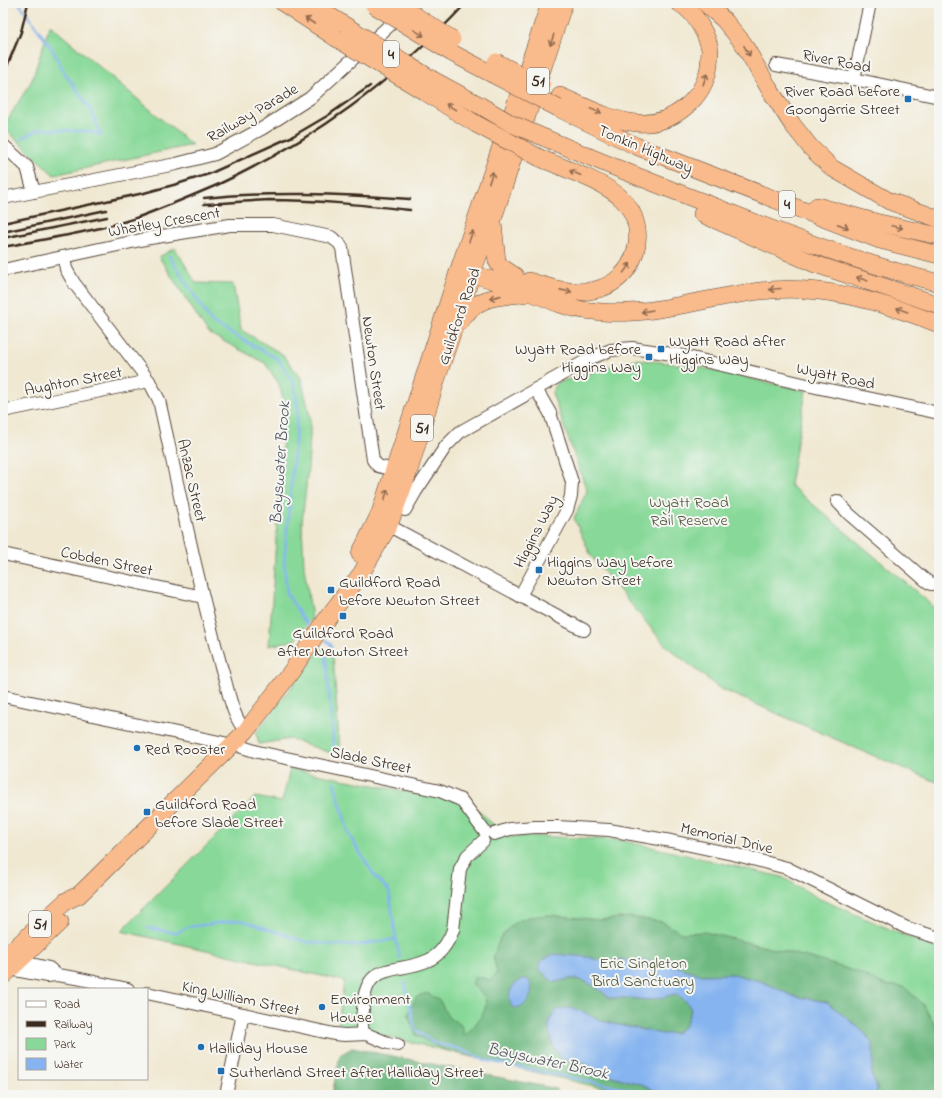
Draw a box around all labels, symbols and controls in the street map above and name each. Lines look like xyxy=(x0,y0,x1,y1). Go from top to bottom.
one-way arrow xyxy=(304,16,315,25)
one-way arrow xyxy=(413,29,425,37)
one-way arrow xyxy=(548,33,555,46)
road number: 4 xyxy=(383,41,399,67)
street label: River Road xyxy=(800,44,873,80)
one-way arrow xyxy=(744,45,752,57)
road number: 51 xyxy=(527,68,549,94)
one-way arrow xyxy=(702,74,710,86)
street label: Railway Parade xyxy=(203,77,304,150)
place label: River Road before Goongarrie Street xyxy=(784,80,901,122)
marker: River Road before Goongarrie Street xyxy=(903,94,913,104)
one-way arrow xyxy=(445,103,457,111)
one-way arrow xyxy=(590,108,602,115)
street label: Tonkin Highway xyxy=(594,119,696,181)
one-way arrow xyxy=(569,169,581,176)
one-way arrow xyxy=(487,171,495,183)
road number: 4 xyxy=(779,191,795,217)
street label: Whatley Crescent xyxy=(106,201,223,245)
one-way arrow xyxy=(836,222,848,230)
one-way arrow xyxy=(890,223,903,231)
one-way arrow xyxy=(467,230,475,242)
one-way arrow xyxy=(623,263,631,274)
street label: Guildford Road xyxy=(432,265,488,368)
one-way arrow xyxy=(857,275,869,283)
one-way arrow xyxy=(769,286,782,293)
one-way arrow xyxy=(559,287,572,295)
one-way arrow xyxy=(489,294,502,302)
one-way arrow xyxy=(897,306,909,314)
one-way arrow xyxy=(641,307,654,315)
street label: Newton Street xyxy=(355,315,392,412)
place label: Wyatt Road after Higgins Way xyxy=(669,330,785,372)
place label: Wyatt Road before Higgins Way xyxy=(515,338,642,380)
marker: Wyatt Road after Higgins Way xyxy=(656,344,666,354)
marker: Wyatt Road before Higgins Way xyxy=(644,352,654,362)
street label: Wyatt Road xyxy=(794,357,877,397)
street label: Aughton Street xyxy=(22,361,125,403)
water label: Bayswater Brook xyxy=(264,399,298,526)
road number: 51 xyxy=(411,415,433,441)
street label: Anzac Street xyxy=(170,437,212,525)
one-way arrow xyxy=(383,489,390,502)
street label: Higgins Way xyxy=(508,491,566,573)
park label: Wyatt Road Rail Reserve xyxy=(649,491,729,533)
street label: Cobden Street xyxy=(58,541,155,584)
place label: Higgins Way before Newton Street xyxy=(547,551,674,593)
marker: Higgins Way before Newton Street xyxy=(534,565,544,575)
place label: Guildford Road before Newton Street xyxy=(339,571,481,613)
marker: Guildford Road before Newton Street xyxy=(326,585,336,595)
marker: Guildford Road after Newton Street xyxy=(338,611,348,621)
place label: Guildford Road after Newton Street xyxy=(277,622,409,664)
place label: Red Rooster xyxy=(145,738,225,762)
street label: Slade Street xyxy=(328,741,414,781)
marker: Red Rooster xyxy=(132,743,142,753)
place label: Guildford Road before Slade Street xyxy=(155,793,284,835)
marker: Guildford Road before Slade Street xyxy=(142,807,152,817)
street label: Memorial Drive xyxy=(678,817,776,861)
road number: 51 xyxy=(29,911,51,937)
park label: Eric Singleton Bird Sanctuary xyxy=(591,952,694,994)
street label: King William Street xyxy=(180,975,302,1023)
legend xyxy=(18,988,148,1080)
place label: Environment House xyxy=(330,988,411,1030)
text: Road xyxy=(54,996,80,1014)
marker: Environment House xyxy=(317,1002,327,1012)
text: Railway xyxy=(54,1016,93,1035)
text: Park xyxy=(54,1036,76,1054)
water label: Bayswater Brook xyxy=(485,1036,612,1088)
place label: Halliday House xyxy=(209,1037,309,1061)
marker: Halliday House xyxy=(196,1042,206,1052)
text: Water xyxy=(54,1056,83,1074)
place label: Sutherland Street after Halliday Street xyxy=(229,1061,485,1085)
marker: Sutherland Street after Halliday Street xyxy=(216,1066,226,1076)

